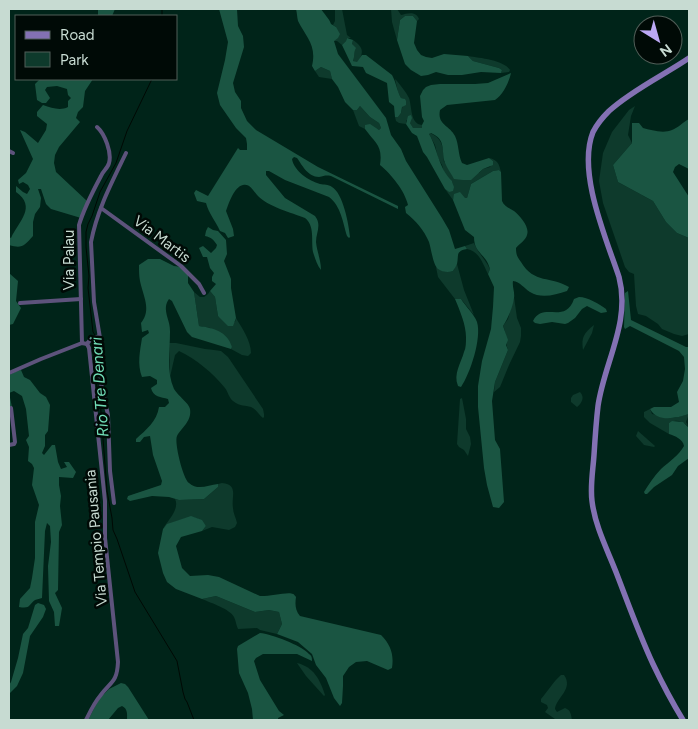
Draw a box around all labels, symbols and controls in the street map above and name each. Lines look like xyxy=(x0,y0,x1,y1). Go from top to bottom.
legend xyxy=(15,15,178,80)
north arrow xyxy=(633,15,683,65)
text: Road xyxy=(60,26,95,44)
text: N xyxy=(656,40,675,60)
text: Park xyxy=(60,51,89,69)
street label: Via Martis xyxy=(130,212,194,266)
street label: Via Palau xyxy=(60,230,78,290)
water label: Rio Tre Denari xyxy=(86,336,112,438)
street label: Via Tempio Pausania xyxy=(81,469,111,607)

